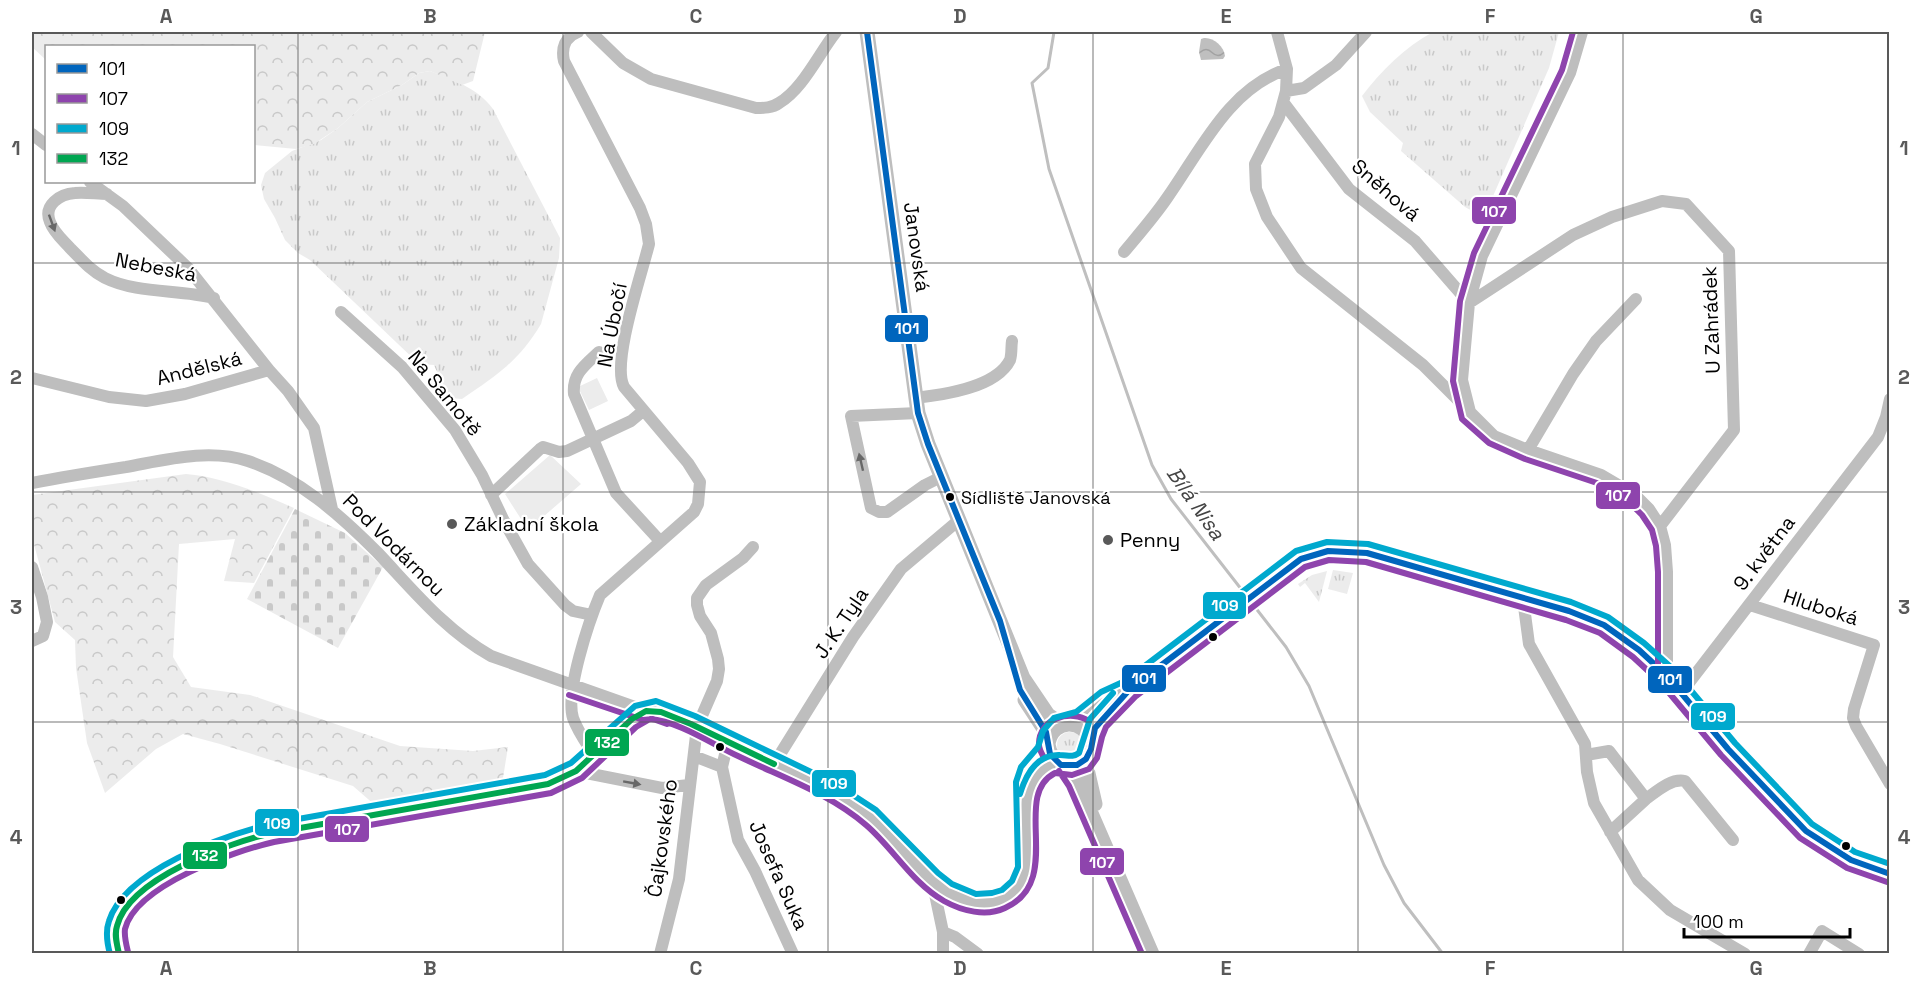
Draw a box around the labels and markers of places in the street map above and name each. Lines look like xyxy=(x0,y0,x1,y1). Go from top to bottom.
place label: Sídliště Janovská xyxy=(961,486,1111,509)
marker: Sídliště Janovská xyxy=(944,491,956,503)
place label: Základní škola xyxy=(464,511,599,537)
marker: Základní škola xyxy=(445,517,459,531)
place label: Penny xyxy=(1120,527,1180,553)
marker: Penny xyxy=(1101,533,1115,547)
unlabelled marker xyxy=(1207,631,1219,643)
unlabelled marker xyxy=(714,741,726,753)
unlabelled marker xyxy=(1840,840,1852,852)
unlabelled marker xyxy=(115,894,127,906)

